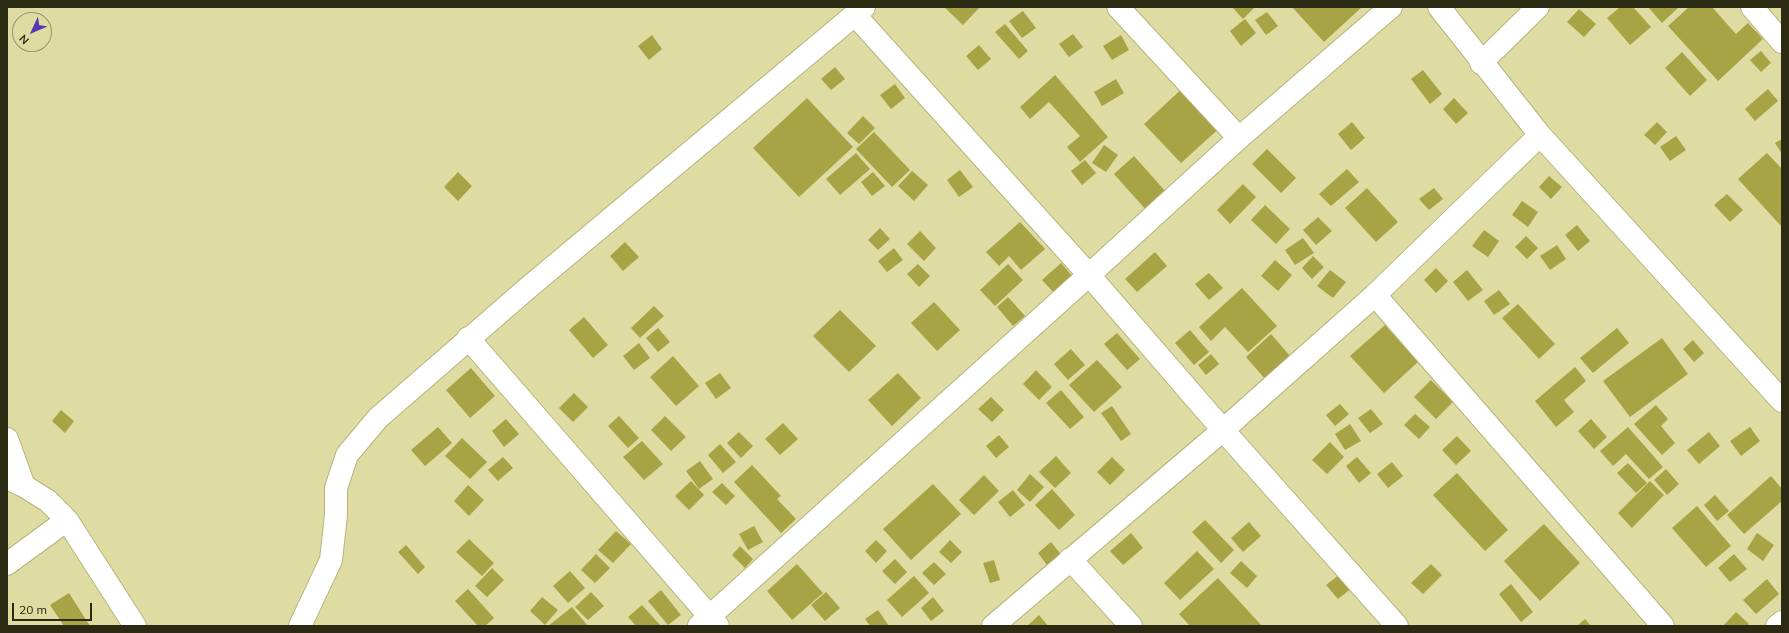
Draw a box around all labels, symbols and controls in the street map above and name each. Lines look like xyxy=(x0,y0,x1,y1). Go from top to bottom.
north arrow xyxy=(12,12,52,52)
text: N xyxy=(16,32,32,47)
scale bar xyxy=(14,595,94,621)
text: 20 m xyxy=(19,602,47,617)

